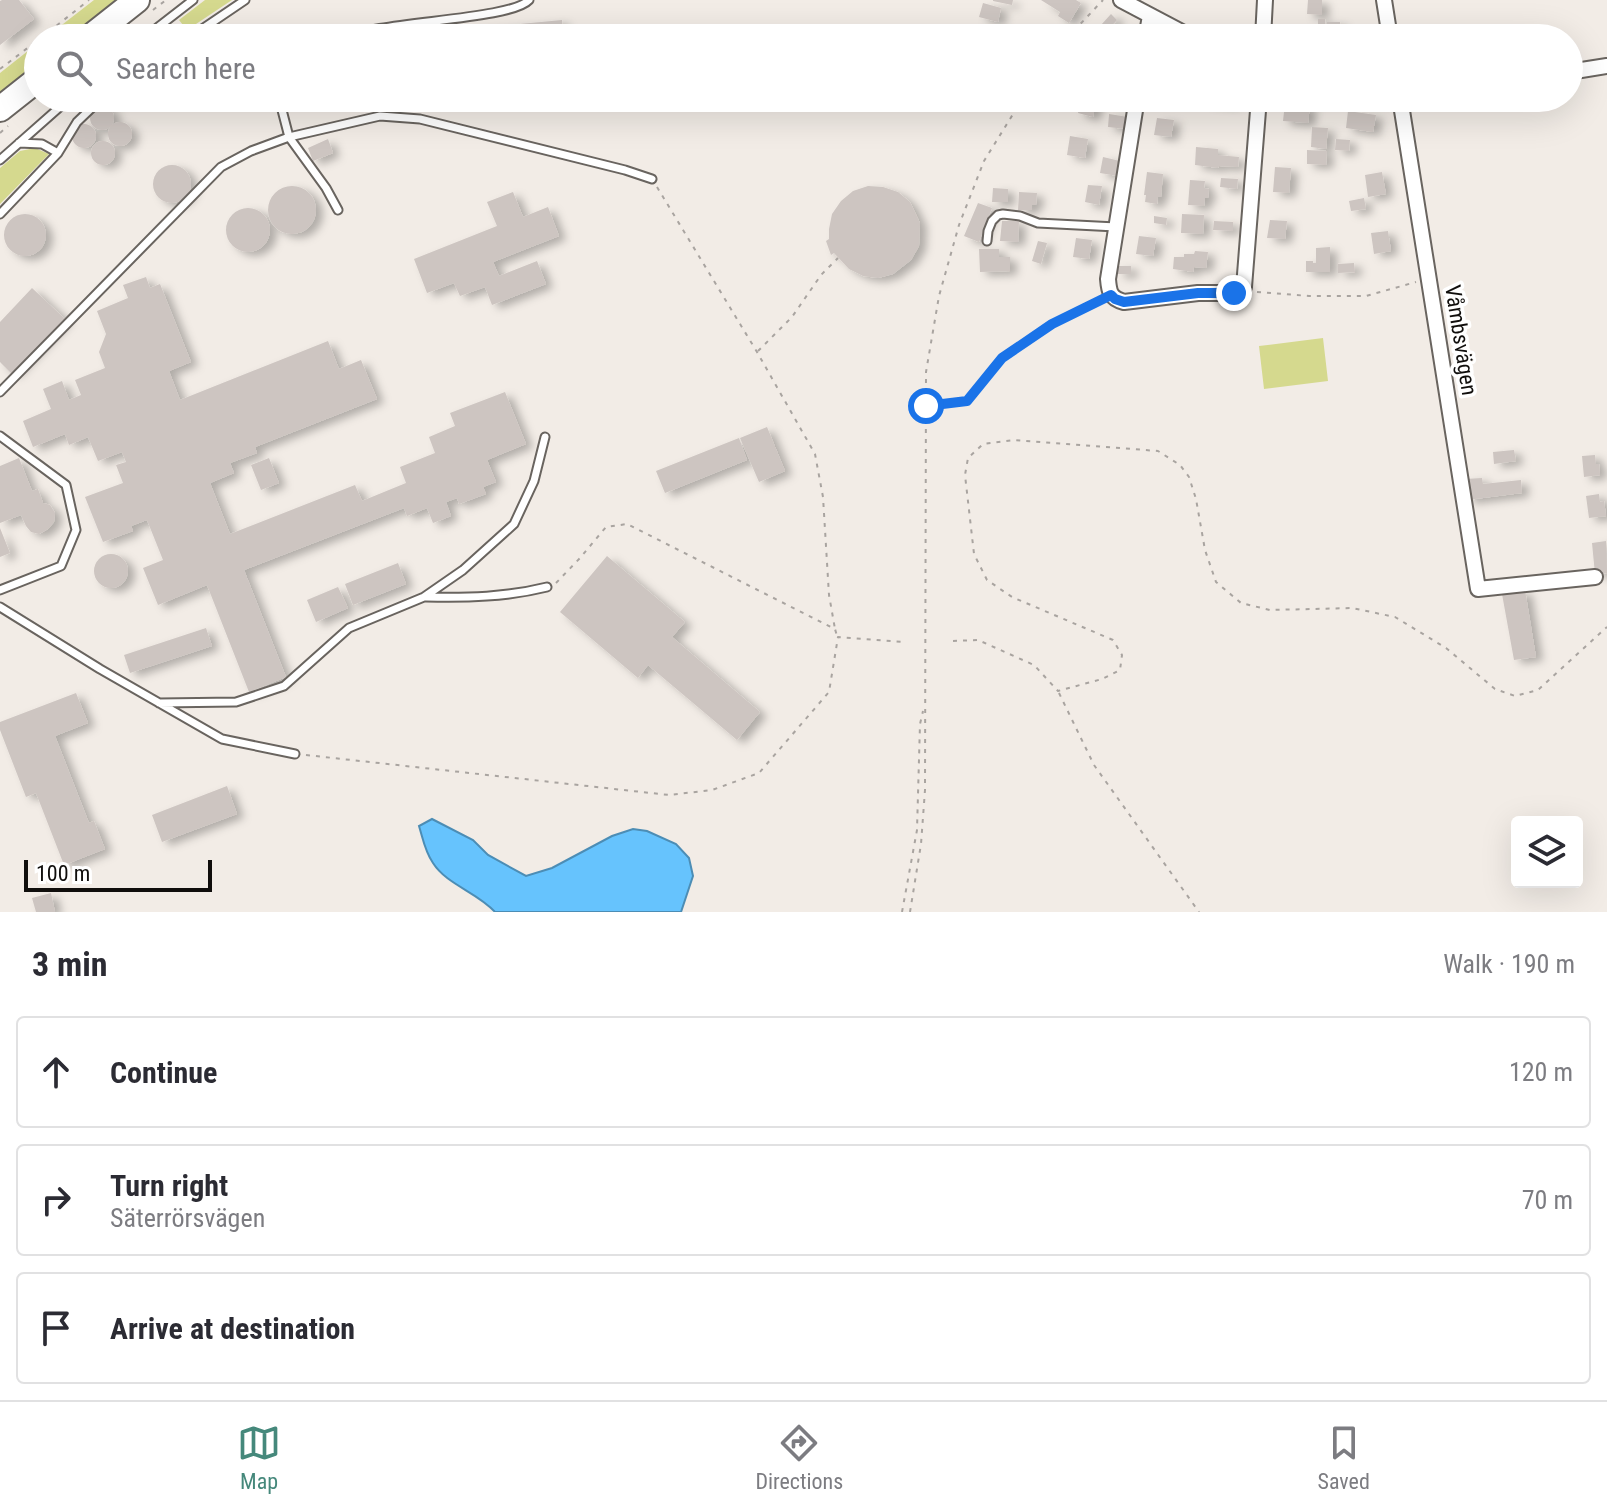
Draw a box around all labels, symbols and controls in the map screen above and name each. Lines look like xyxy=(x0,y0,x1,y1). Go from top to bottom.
search box xyxy=(24,24,1583,112)
icon: search xyxy=(52,46,96,90)
text: Search here xyxy=(116,51,256,86)
route end xyxy=(1216,275,1252,311)
street label: Våmbsvägen xyxy=(1440,283,1482,397)
route start xyxy=(908,388,944,424)
map controls xyxy=(1511,816,1583,888)
button: layers xyxy=(1511,816,1583,888)
scale bar xyxy=(24,856,212,892)
text: 100 m xyxy=(36,861,90,886)
text: 3 min xyxy=(32,944,108,984)
text: Walk · 190 m xyxy=(1443,949,1575,979)
icon: ahead xyxy=(34,1050,78,1094)
text: Continue xyxy=(110,1055,217,1090)
text: 120 m xyxy=(1509,1057,1573,1087)
text: Turn right xyxy=(110,1168,228,1203)
icon: right xyxy=(34,1178,78,1222)
text: 70 m xyxy=(1522,1185,1573,1215)
text: Säterrörsvägen xyxy=(110,1203,265,1233)
icon: arrive xyxy=(34,1306,78,1350)
text: Arrive at destination xyxy=(110,1311,355,1346)
tab: Map xyxy=(237,1421,281,1494)
tab: Directions xyxy=(755,1421,843,1494)
tab: Saved xyxy=(1318,1421,1370,1494)

